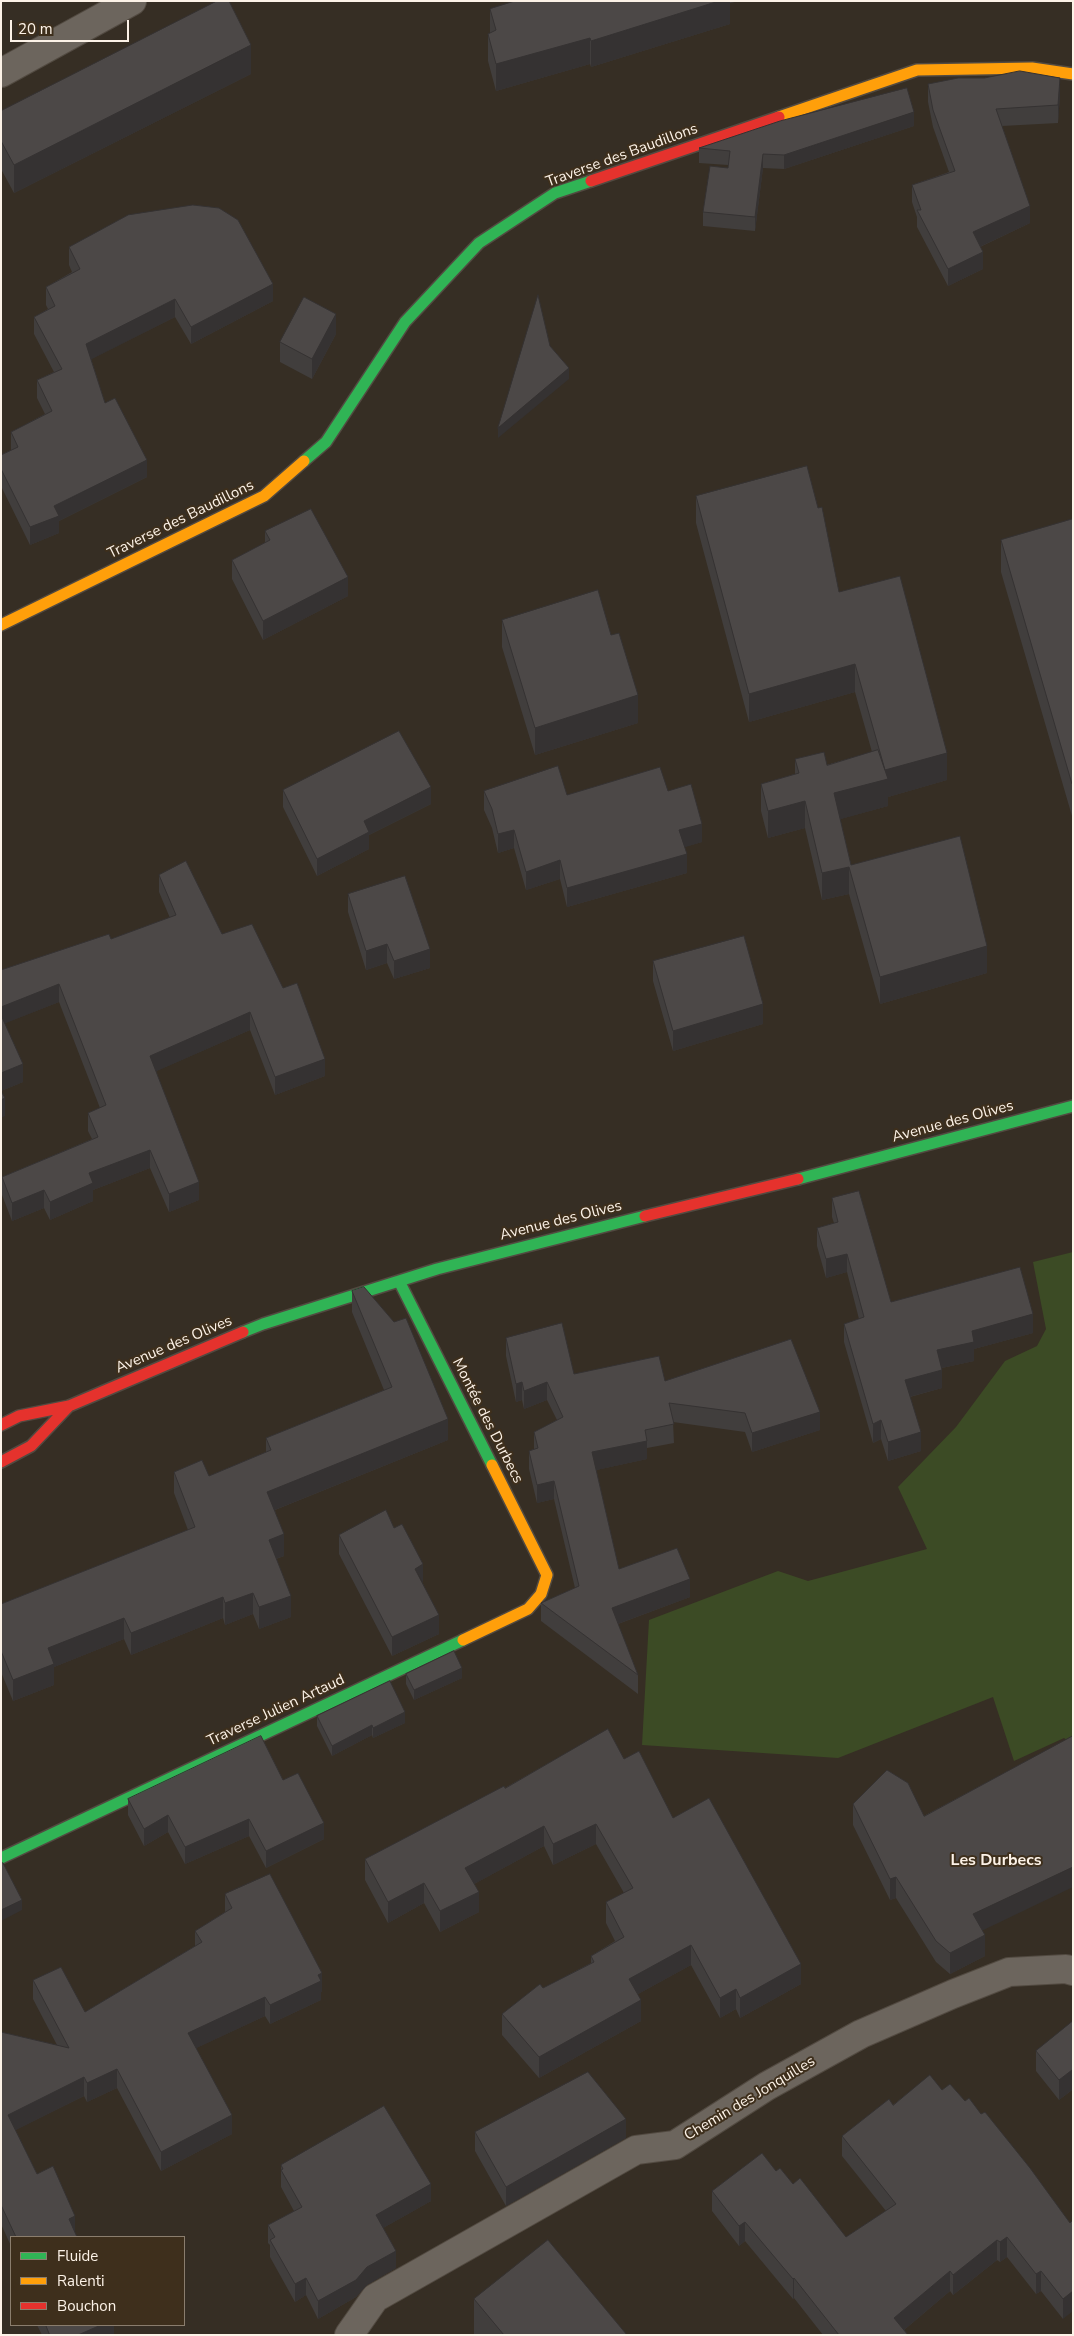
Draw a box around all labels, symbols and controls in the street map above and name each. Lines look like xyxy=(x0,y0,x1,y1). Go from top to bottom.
scale bar xyxy=(12,10,131,42)
text: 20 m xyxy=(18,19,53,39)
street label: Traverse des Baudillons xyxy=(544,120,700,192)
street label: Traverse des Baudillons xyxy=(105,477,257,563)
street label: Avenue des Olives xyxy=(890,1097,1016,1147)
street label: Avenue des Olives xyxy=(498,1197,624,1245)
street label: Avenue des Olives xyxy=(113,1312,235,1378)
street label: Montée des Durbecs xyxy=(448,1355,526,1487)
street label: Traverse Julien Artaud xyxy=(204,1671,348,1751)
district label: Les Durbecs xyxy=(950,1851,1042,1871)
street label: Chemin des Jonquilles xyxy=(681,2053,819,2145)
legend xyxy=(10,2236,185,2326)
text: Fluide xyxy=(57,2246,98,2266)
text: Ralenti xyxy=(57,2271,105,2291)
text: Bouchon xyxy=(57,2296,116,2316)

